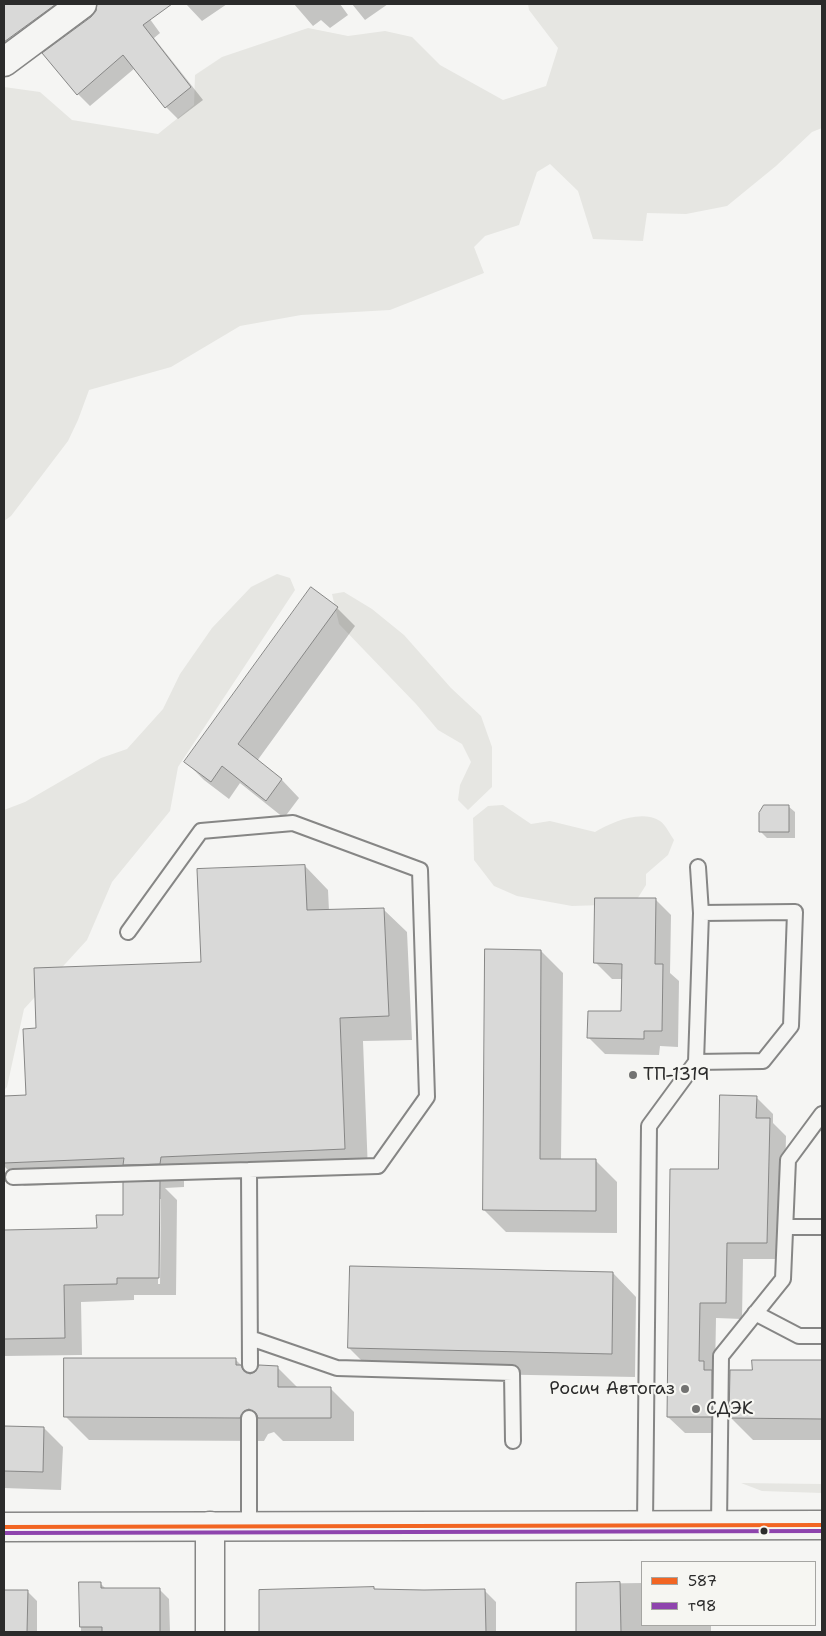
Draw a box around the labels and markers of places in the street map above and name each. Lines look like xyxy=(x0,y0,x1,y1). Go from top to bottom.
place label: ТП-1319 xyxy=(643,1064,710,1086)
marker: ТП-1319 xyxy=(627,1069,639,1081)
place label: Росич Автогаз xyxy=(549,1378,675,1400)
marker: Росич Автогаз xyxy=(679,1383,691,1395)
place label: СДЭК xyxy=(706,1398,753,1420)
marker: СДЭК xyxy=(690,1403,702,1415)
unlabelled marker xyxy=(759,1526,769,1536)

